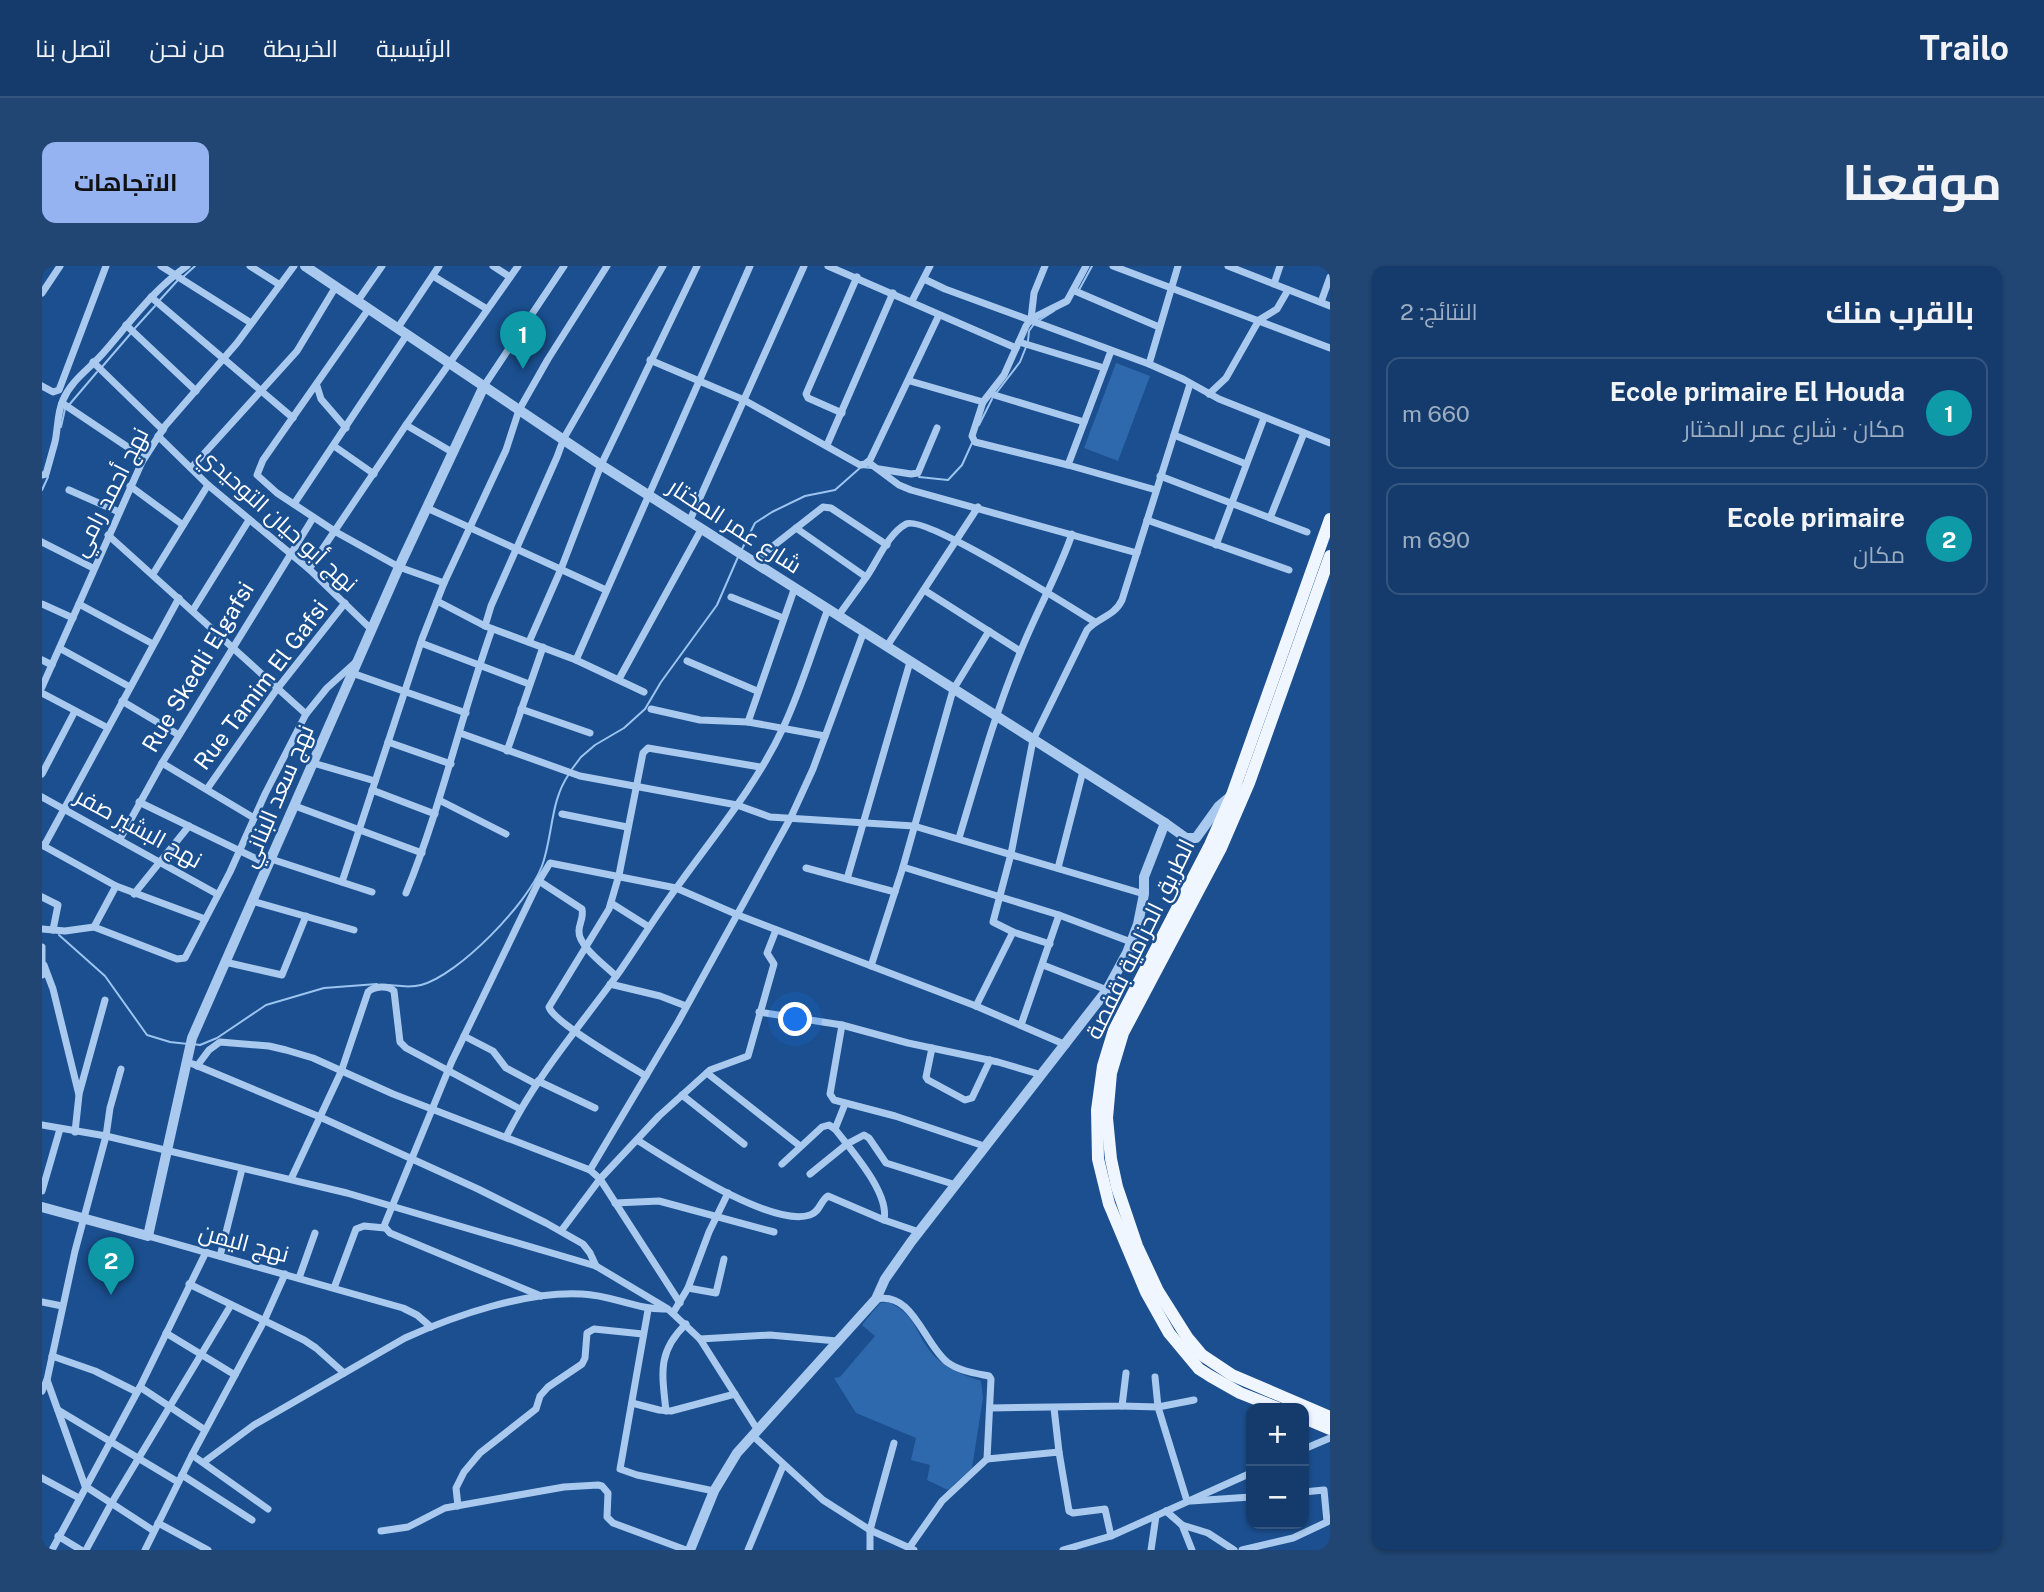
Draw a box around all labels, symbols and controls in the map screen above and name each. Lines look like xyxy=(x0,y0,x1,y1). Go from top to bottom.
text: Trailo xyxy=(1920,29,2009,67)
text: اتصل بنا xyxy=(35,34,112,62)
text: من نحن xyxy=(150,34,225,62)
text: الخريطة xyxy=(263,34,338,62)
text: الرئيسية xyxy=(376,34,451,62)
button: الاتجاهات xyxy=(42,142,209,223)
text: موقعنا xyxy=(1842,153,2002,211)
text: بالقرب منك xyxy=(1826,294,1974,330)
text: النتائج: 2 xyxy=(1400,298,1478,325)
pin: 1 xyxy=(500,311,546,369)
text: Ecole primaire El Houda xyxy=(1610,376,1905,407)
text: 660 m xyxy=(1402,400,1470,427)
text: 1 xyxy=(1944,400,1954,427)
text: مكان · شارع عمر المختار xyxy=(1683,415,1905,442)
street label: نهج أحمد رامي xyxy=(65,422,158,563)
street label: نهج أبو حيان التوحيدي xyxy=(190,439,364,601)
street label: شارع عمر المختار xyxy=(660,471,807,581)
text: Ecole primaire xyxy=(1727,502,1905,533)
text: 690 m xyxy=(1402,526,1470,553)
text: 2 xyxy=(1942,526,1956,553)
text: مكان xyxy=(1853,541,1905,568)
street label: Rue Skedli Elgafsi xyxy=(136,577,259,757)
street label: Rue Tamim El Gafsi xyxy=(188,595,333,775)
street label: نهج سعد البناني xyxy=(234,720,323,873)
street label: نهج البشير صفر xyxy=(68,781,207,876)
street label: الطريق الحزامية بقفصة xyxy=(1079,834,1201,1044)
your location xyxy=(778,1002,812,1036)
street label: نهج اليمن xyxy=(195,1218,292,1270)
pin: 2 xyxy=(88,1237,134,1295)
map controls xyxy=(1246,1403,1309,1529)
button: + xyxy=(1246,1403,1309,1466)
button: − xyxy=(1246,1466,1309,1529)

